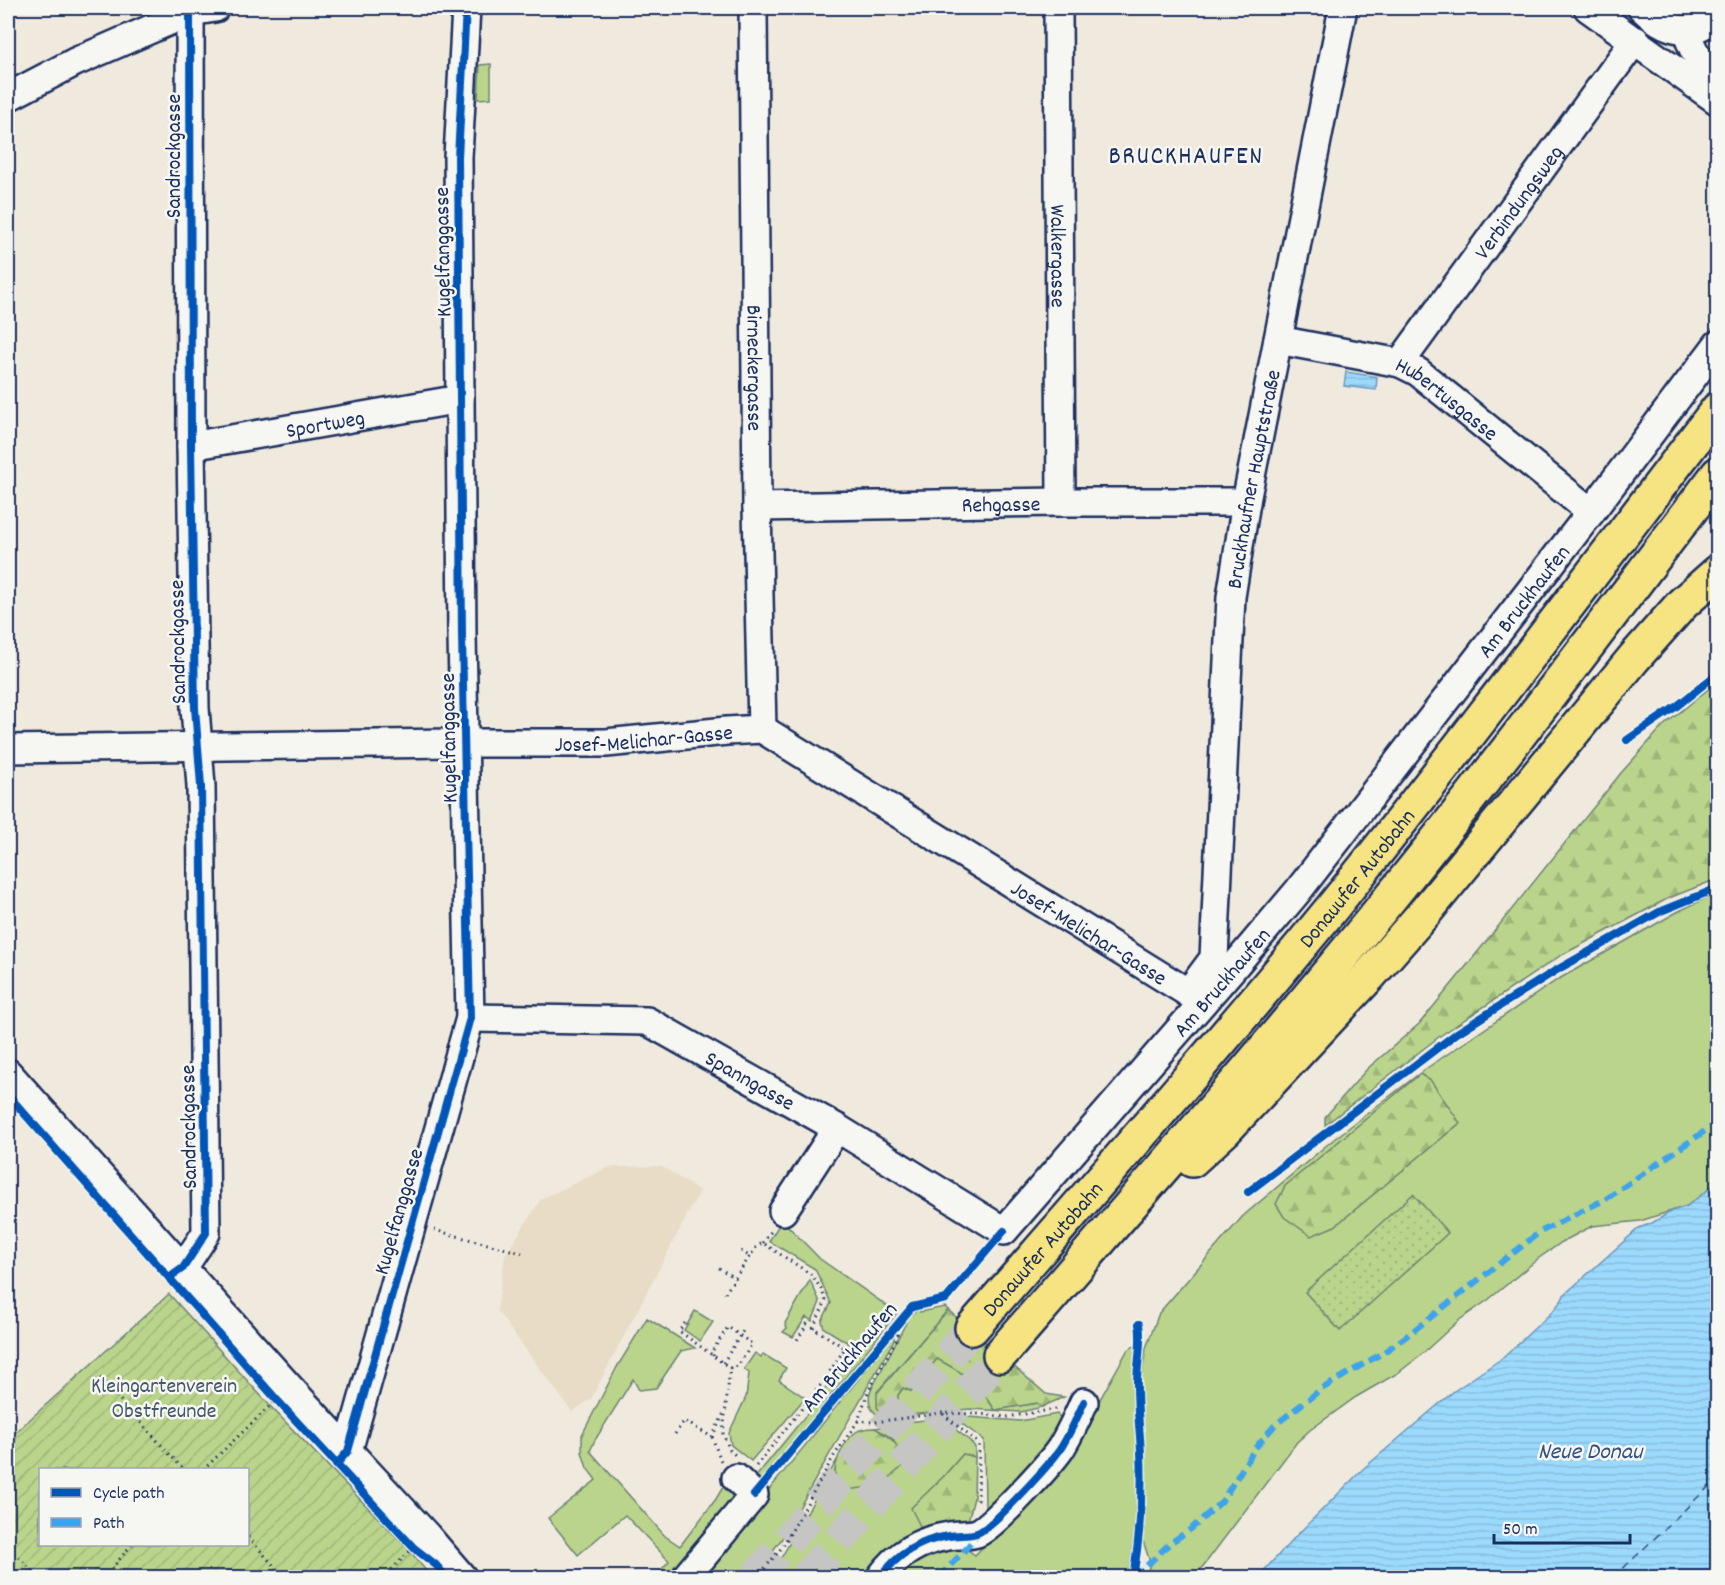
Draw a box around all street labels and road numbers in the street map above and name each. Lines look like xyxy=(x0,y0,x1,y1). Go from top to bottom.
street label: Sandrockgasse xyxy=(160,94,191,218)
street label: Verbindungsweg xyxy=(1468,140,1573,267)
street label: Kugelfanggasse xyxy=(428,187,461,317)
street label: Walkergasse xyxy=(1040,204,1072,308)
street label: Birneckergasse xyxy=(736,305,768,431)
street label: Hubertusgasse xyxy=(1389,351,1504,450)
street label: Bruckhaufner Hauptstraße xyxy=(1221,367,1291,591)
street label: Sportweg xyxy=(284,404,367,448)
street label: Rehgasse xyxy=(961,490,1041,523)
street label: Am Bruckhaufen xyxy=(1472,539,1579,666)
street label: Sandrockgasse xyxy=(163,579,196,704)
street label: Kugelfanggasse xyxy=(434,673,467,803)
street label: Josef-Melichar-Gasse xyxy=(555,719,734,762)
street label: Donauufer Autobahn xyxy=(1293,803,1424,956)
street label: Josef-Melichar-Gasse xyxy=(1004,875,1172,995)
street label: Am Bruckhaufen xyxy=(1168,922,1280,1045)
street label: Spanngasse xyxy=(698,1045,800,1120)
street label: Sandrockgasse xyxy=(174,1064,207,1189)
street label: Kugelfanggasse xyxy=(368,1145,433,1279)
street label: Donauufer Autobahn xyxy=(976,1176,1112,1325)
street label: Am Bruckhaufen xyxy=(795,1296,906,1420)

